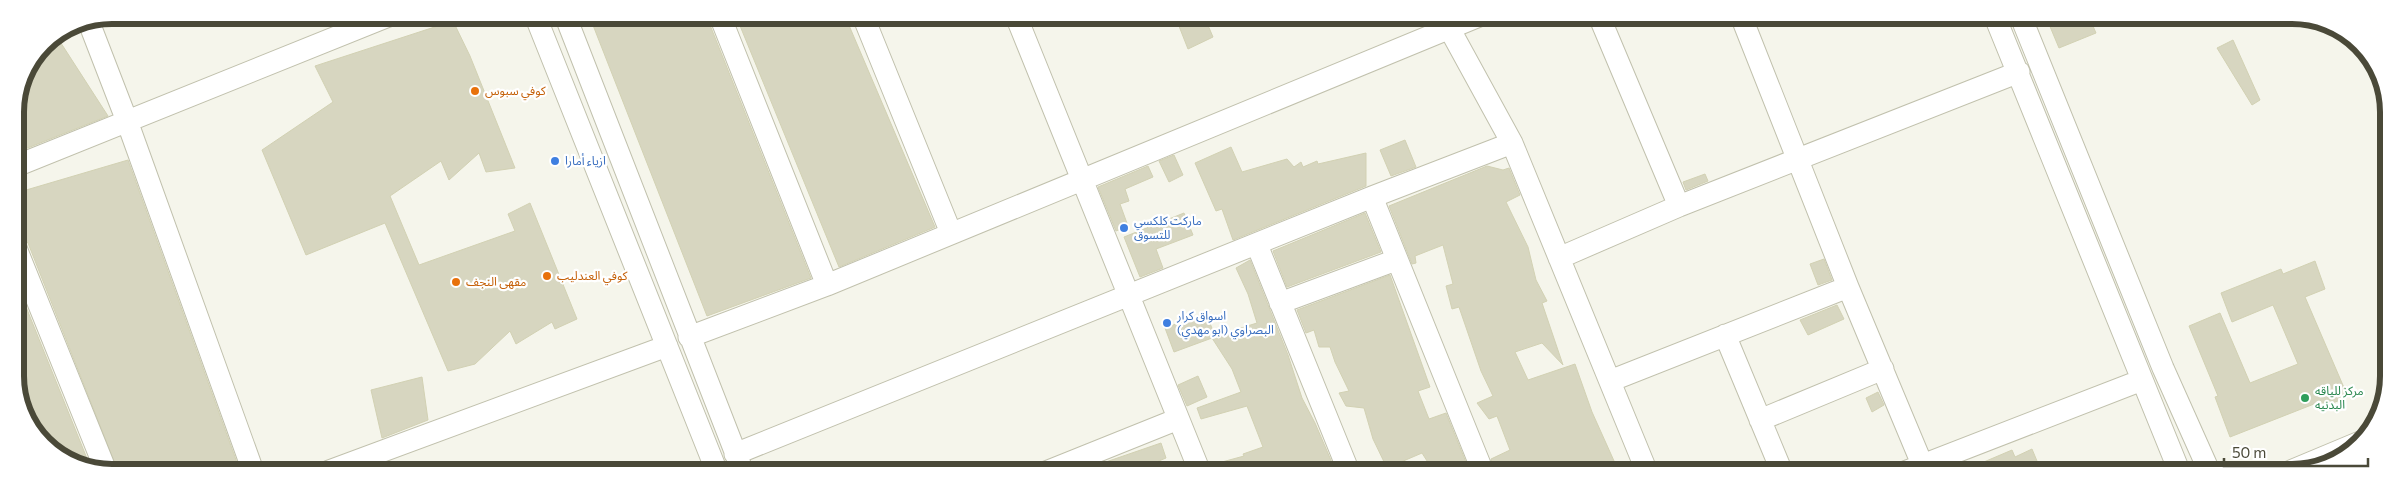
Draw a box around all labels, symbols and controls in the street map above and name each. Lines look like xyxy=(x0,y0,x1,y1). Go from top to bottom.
place label: كوفي سبوس xyxy=(485,83,547,101)
marker: كوفي سبوس xyxy=(469,85,481,97)
place label: ازياء أمارا xyxy=(565,153,606,168)
marker: ازياء أمارا xyxy=(549,155,561,167)
place label: ماركت كلكسي للتسوق xyxy=(1134,213,1202,242)
marker: ماركت كلكسي للتسوق xyxy=(1118,222,1130,234)
place label: كوفي العندليب xyxy=(557,268,629,286)
marker: كوفي العندليب xyxy=(541,270,553,282)
place label: مقهى النجف xyxy=(466,274,526,289)
marker: مقهى النجف xyxy=(450,276,462,288)
place label: اسواق كرار البصراوي (ابو مهدي) xyxy=(1176,308,1274,340)
marker: اسواق كرار البصراوي (ابو مهدي) xyxy=(1161,317,1173,329)
place label: مركز للياقه البدنيه xyxy=(2315,383,2363,412)
marker: مركز للياقه البدنيه xyxy=(2299,392,2311,404)
scale bar xyxy=(2224,436,2368,468)
text: 50 m xyxy=(2232,443,2266,461)

